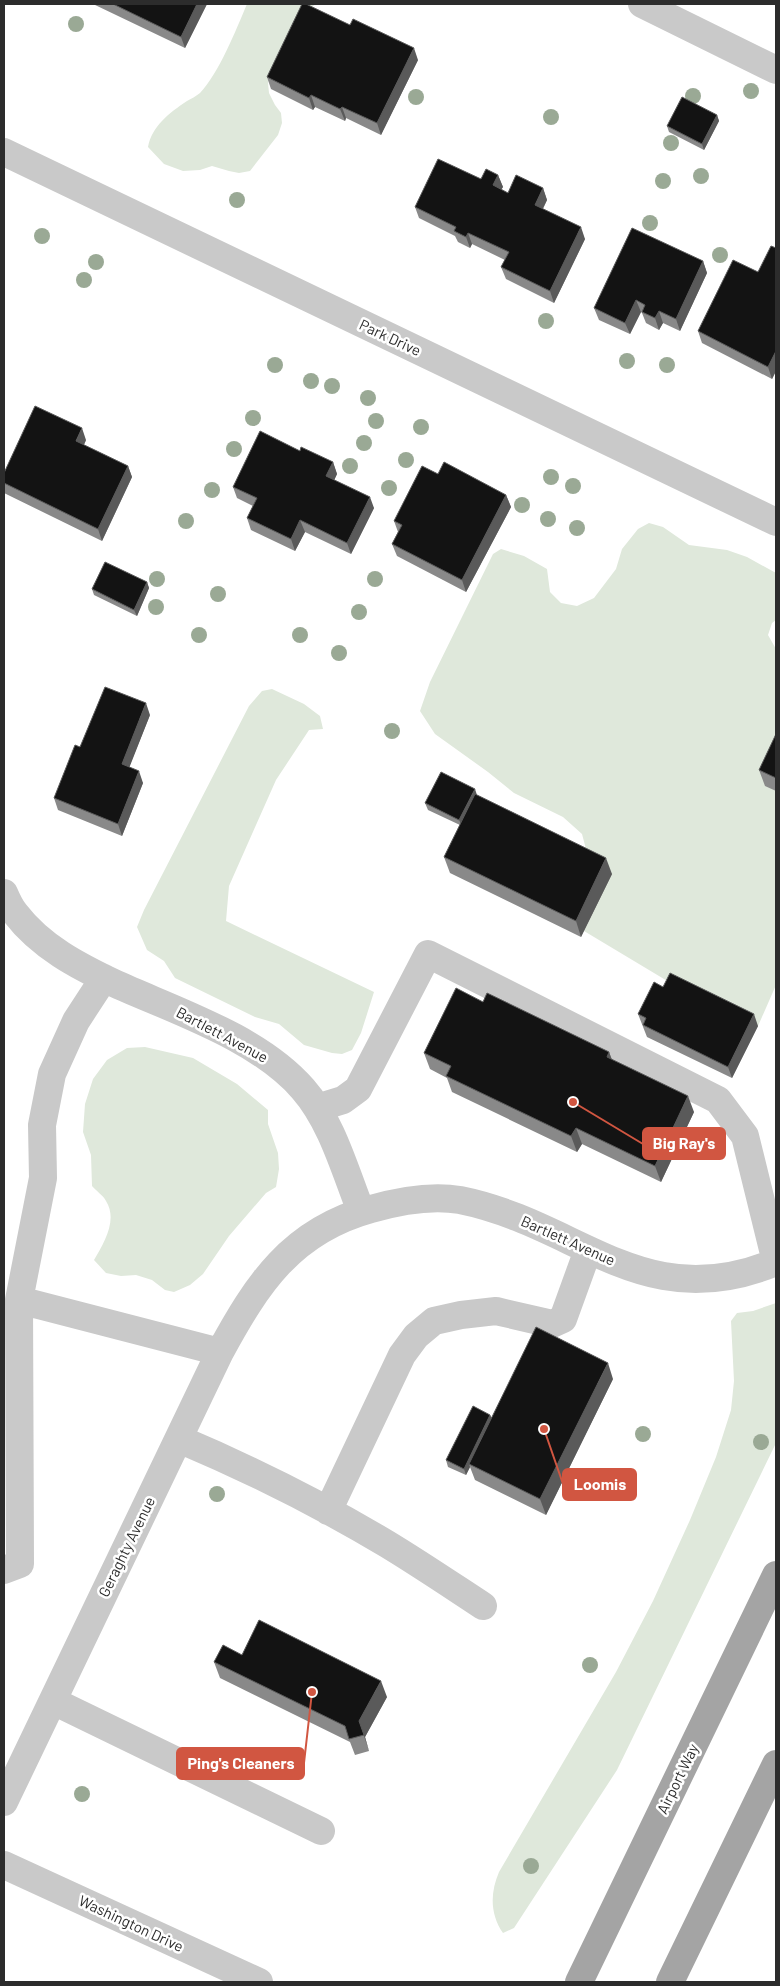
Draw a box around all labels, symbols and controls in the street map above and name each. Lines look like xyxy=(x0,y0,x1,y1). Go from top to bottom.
street label: Park Drive xyxy=(357,315,424,359)
street label: Bartlett Avenue xyxy=(174,1002,271,1066)
callout: Big Ray's xyxy=(643,1128,725,1159)
text: Big Ray's xyxy=(653,1133,715,1152)
street label: Bartlett Avenue xyxy=(519,1211,618,1269)
callout: Loomis xyxy=(563,1469,636,1500)
text: Loomis xyxy=(574,1474,626,1493)
street label: Geraghty Avenue xyxy=(94,1493,158,1600)
street label: Airport Way xyxy=(652,1740,702,1817)
callout: Ping's Cleaners xyxy=(177,1748,304,1779)
text: Ping's Cleaners xyxy=(188,1753,294,1772)
street label: Washington Drive xyxy=(76,1891,187,1955)

